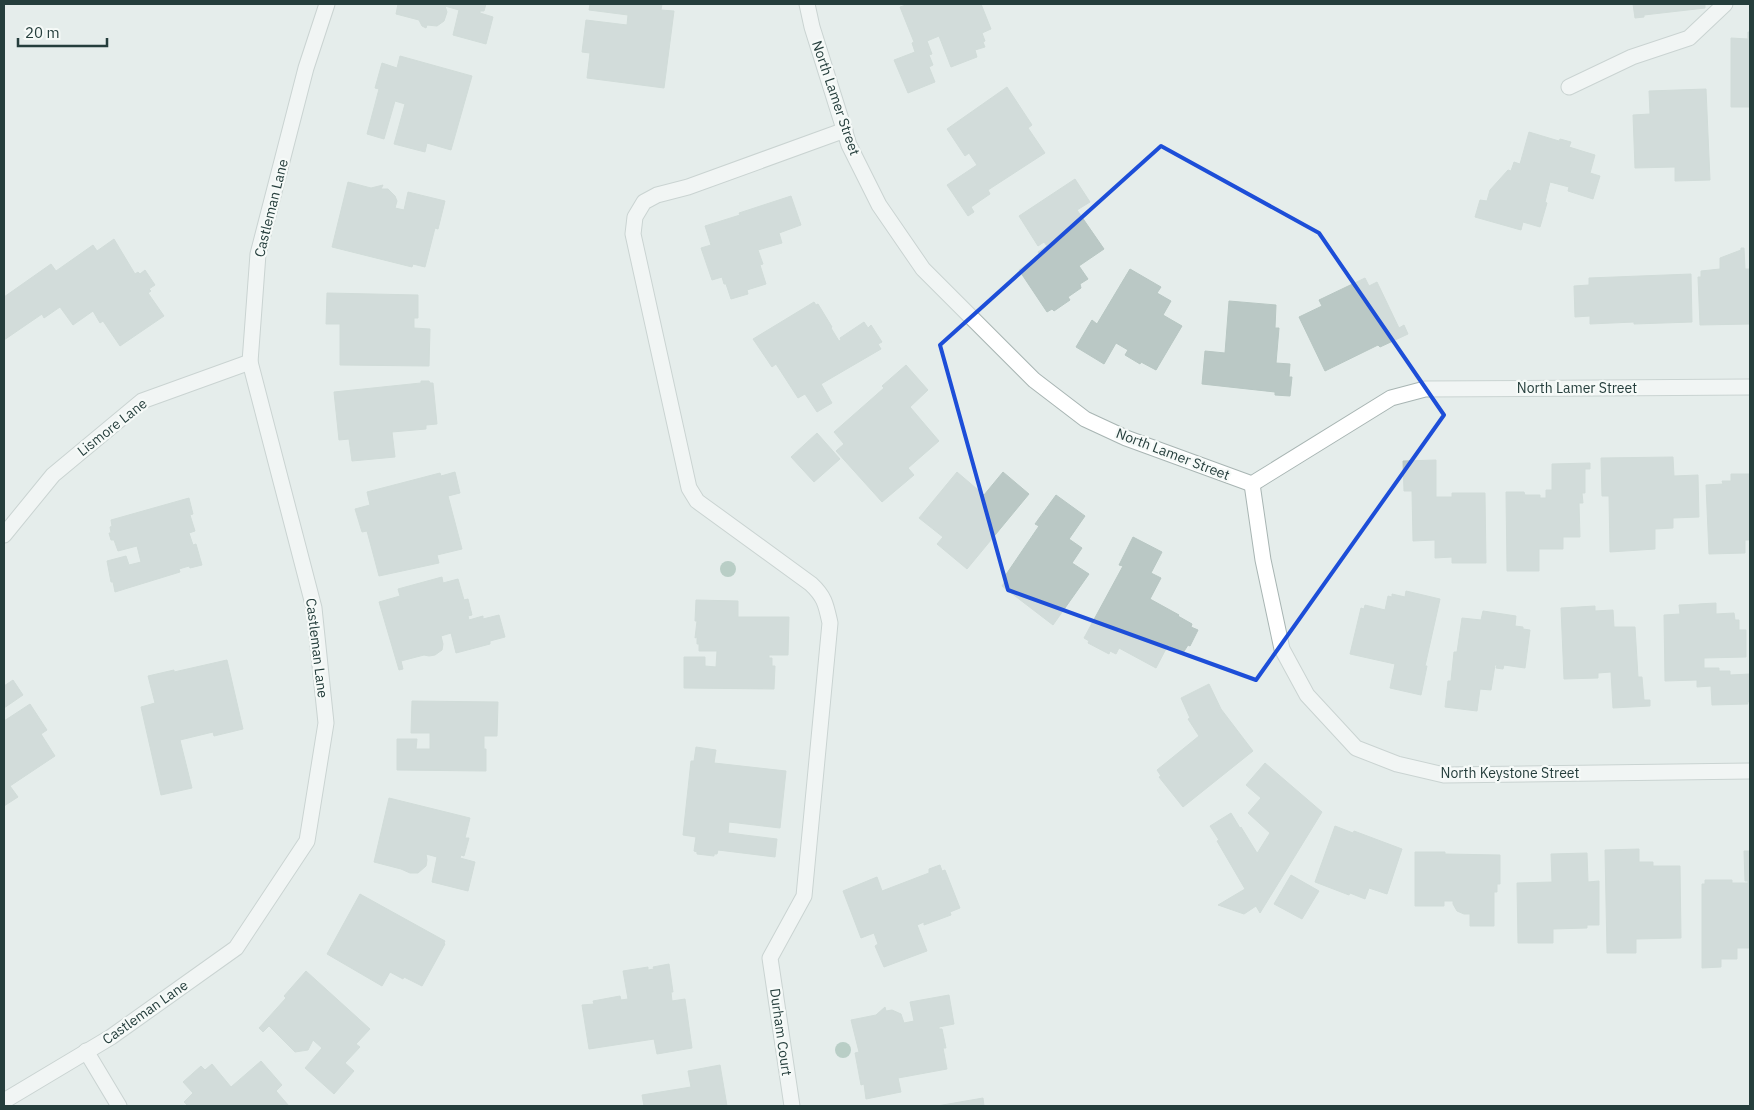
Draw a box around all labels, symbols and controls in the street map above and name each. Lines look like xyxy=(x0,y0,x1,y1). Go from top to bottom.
scale bar xyxy=(18,15,106,47)
text: 20 m xyxy=(25,23,60,42)
street label: North Lamer Street xyxy=(808,38,864,158)
street label: Castleman Lane xyxy=(250,157,292,259)
street label: North Lamer Street xyxy=(1517,379,1637,397)
street label: Lismore Lane xyxy=(74,394,151,460)
street label: North Lamer Street xyxy=(1114,424,1232,484)
street label: Castleman Lane xyxy=(302,597,332,699)
street label: North Keystone Street xyxy=(1441,764,1580,782)
street label: Castleman Lane xyxy=(99,976,192,1048)
street label: Durham Court xyxy=(766,987,796,1077)

